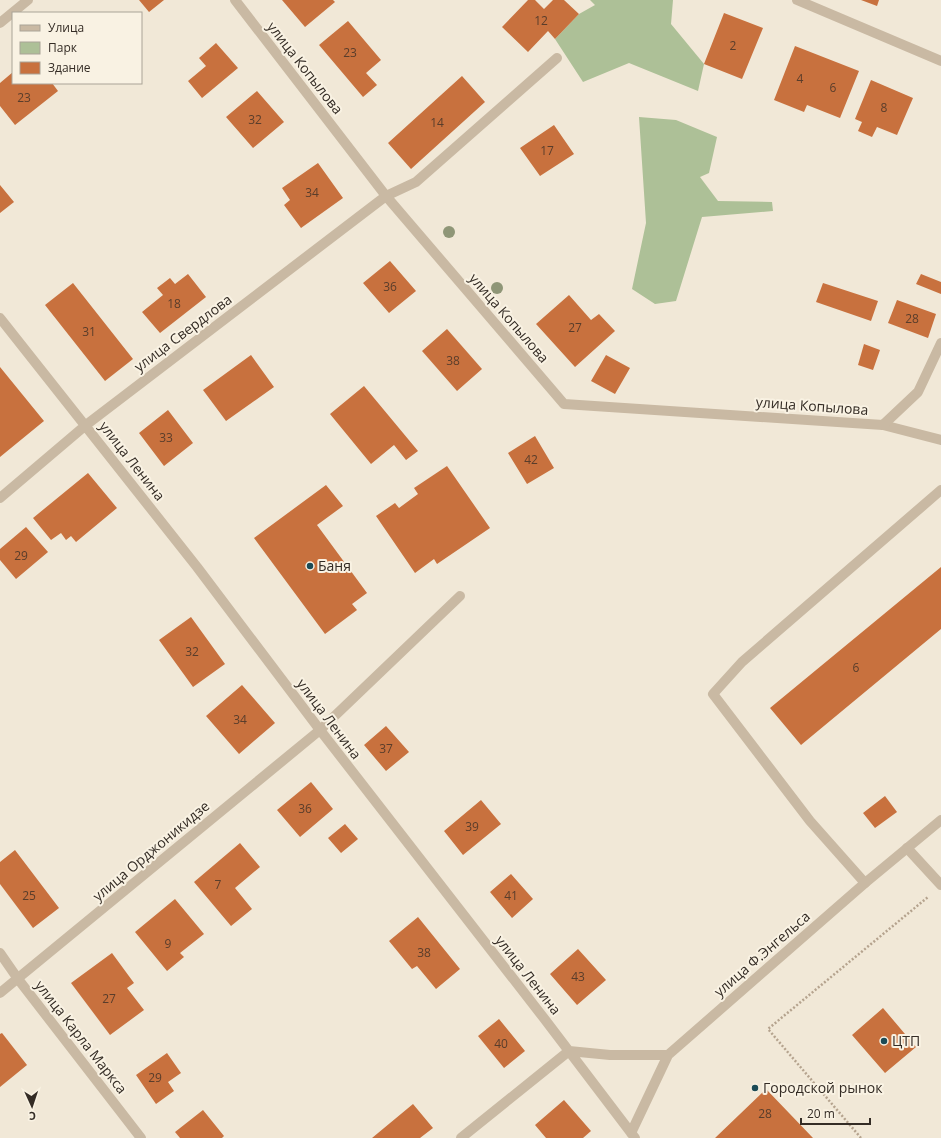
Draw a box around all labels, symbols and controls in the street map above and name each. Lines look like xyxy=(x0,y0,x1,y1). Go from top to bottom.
legend xyxy=(12,12,142,84)
house number: 12 xyxy=(534,12,548,29)
street label: улица Копылова xyxy=(263,17,348,118)
text: Улица xyxy=(48,19,84,36)
house number: 2 xyxy=(730,37,737,54)
text: Парк xyxy=(48,39,78,56)
house number: 23 xyxy=(343,44,357,61)
text: Здание xyxy=(48,59,91,76)
house number: 4 xyxy=(797,70,804,87)
house number: 6 xyxy=(830,79,837,96)
house number: 23 xyxy=(17,89,31,106)
house number: 8 xyxy=(881,99,888,116)
house number: 32 xyxy=(248,111,262,128)
house number: 14 xyxy=(430,114,444,131)
house number: 17 xyxy=(540,142,554,159)
house number: 34 xyxy=(305,184,319,201)
street label: улица Копылова xyxy=(465,269,554,366)
house number: 36 xyxy=(383,278,397,295)
street label: улица Свердлова xyxy=(130,290,235,376)
house number: 18 xyxy=(167,295,181,312)
house number: 28 xyxy=(905,310,919,327)
house number: 27 xyxy=(568,319,582,336)
house number: 31 xyxy=(82,323,96,340)
house number: 38 xyxy=(446,352,460,369)
street label: улица Копылова xyxy=(755,392,869,419)
street label: улица Ленина xyxy=(95,417,169,504)
house number: 33 xyxy=(159,429,173,446)
house number: 42 xyxy=(524,451,538,468)
house number: 29 xyxy=(14,547,28,564)
place label: Баня xyxy=(318,556,351,575)
marker: Баня xyxy=(305,561,315,571)
house number: 32 xyxy=(185,643,199,660)
house number: 6 xyxy=(853,659,860,676)
street label: улица Ленина xyxy=(293,675,366,763)
house number: 34 xyxy=(233,711,247,728)
house number: 37 xyxy=(379,740,393,757)
street label: улица Орджоникидзе xyxy=(88,796,213,905)
house number: 36 xyxy=(298,800,312,817)
house number: 39 xyxy=(465,818,479,835)
house number: 7 xyxy=(215,876,222,893)
house number: 25 xyxy=(22,887,36,904)
house number: 41 xyxy=(504,887,518,904)
street label: улица Ф.Энгельса xyxy=(710,907,814,1001)
street label: улица Ленина xyxy=(491,931,565,1018)
house number: 9 xyxy=(165,935,172,952)
house number: 38 xyxy=(417,944,431,961)
house number: 43 xyxy=(571,968,585,985)
street label: улица Карла Маркса xyxy=(31,976,132,1097)
house number: 27 xyxy=(102,990,116,1007)
place label: ЦТП xyxy=(892,1031,920,1050)
house number: 40 xyxy=(494,1035,508,1052)
marker: ЦТП xyxy=(879,1036,889,1046)
house number: 29 xyxy=(148,1069,162,1086)
place label: Городской рынок xyxy=(763,1078,883,1097)
marker: Городской рынок xyxy=(750,1083,760,1093)
north arrow xyxy=(12,1086,52,1126)
scale bar xyxy=(801,1100,870,1126)
house number: 28 xyxy=(758,1105,772,1122)
text: 20 m xyxy=(807,1105,835,1122)
text: С xyxy=(29,1109,36,1124)

